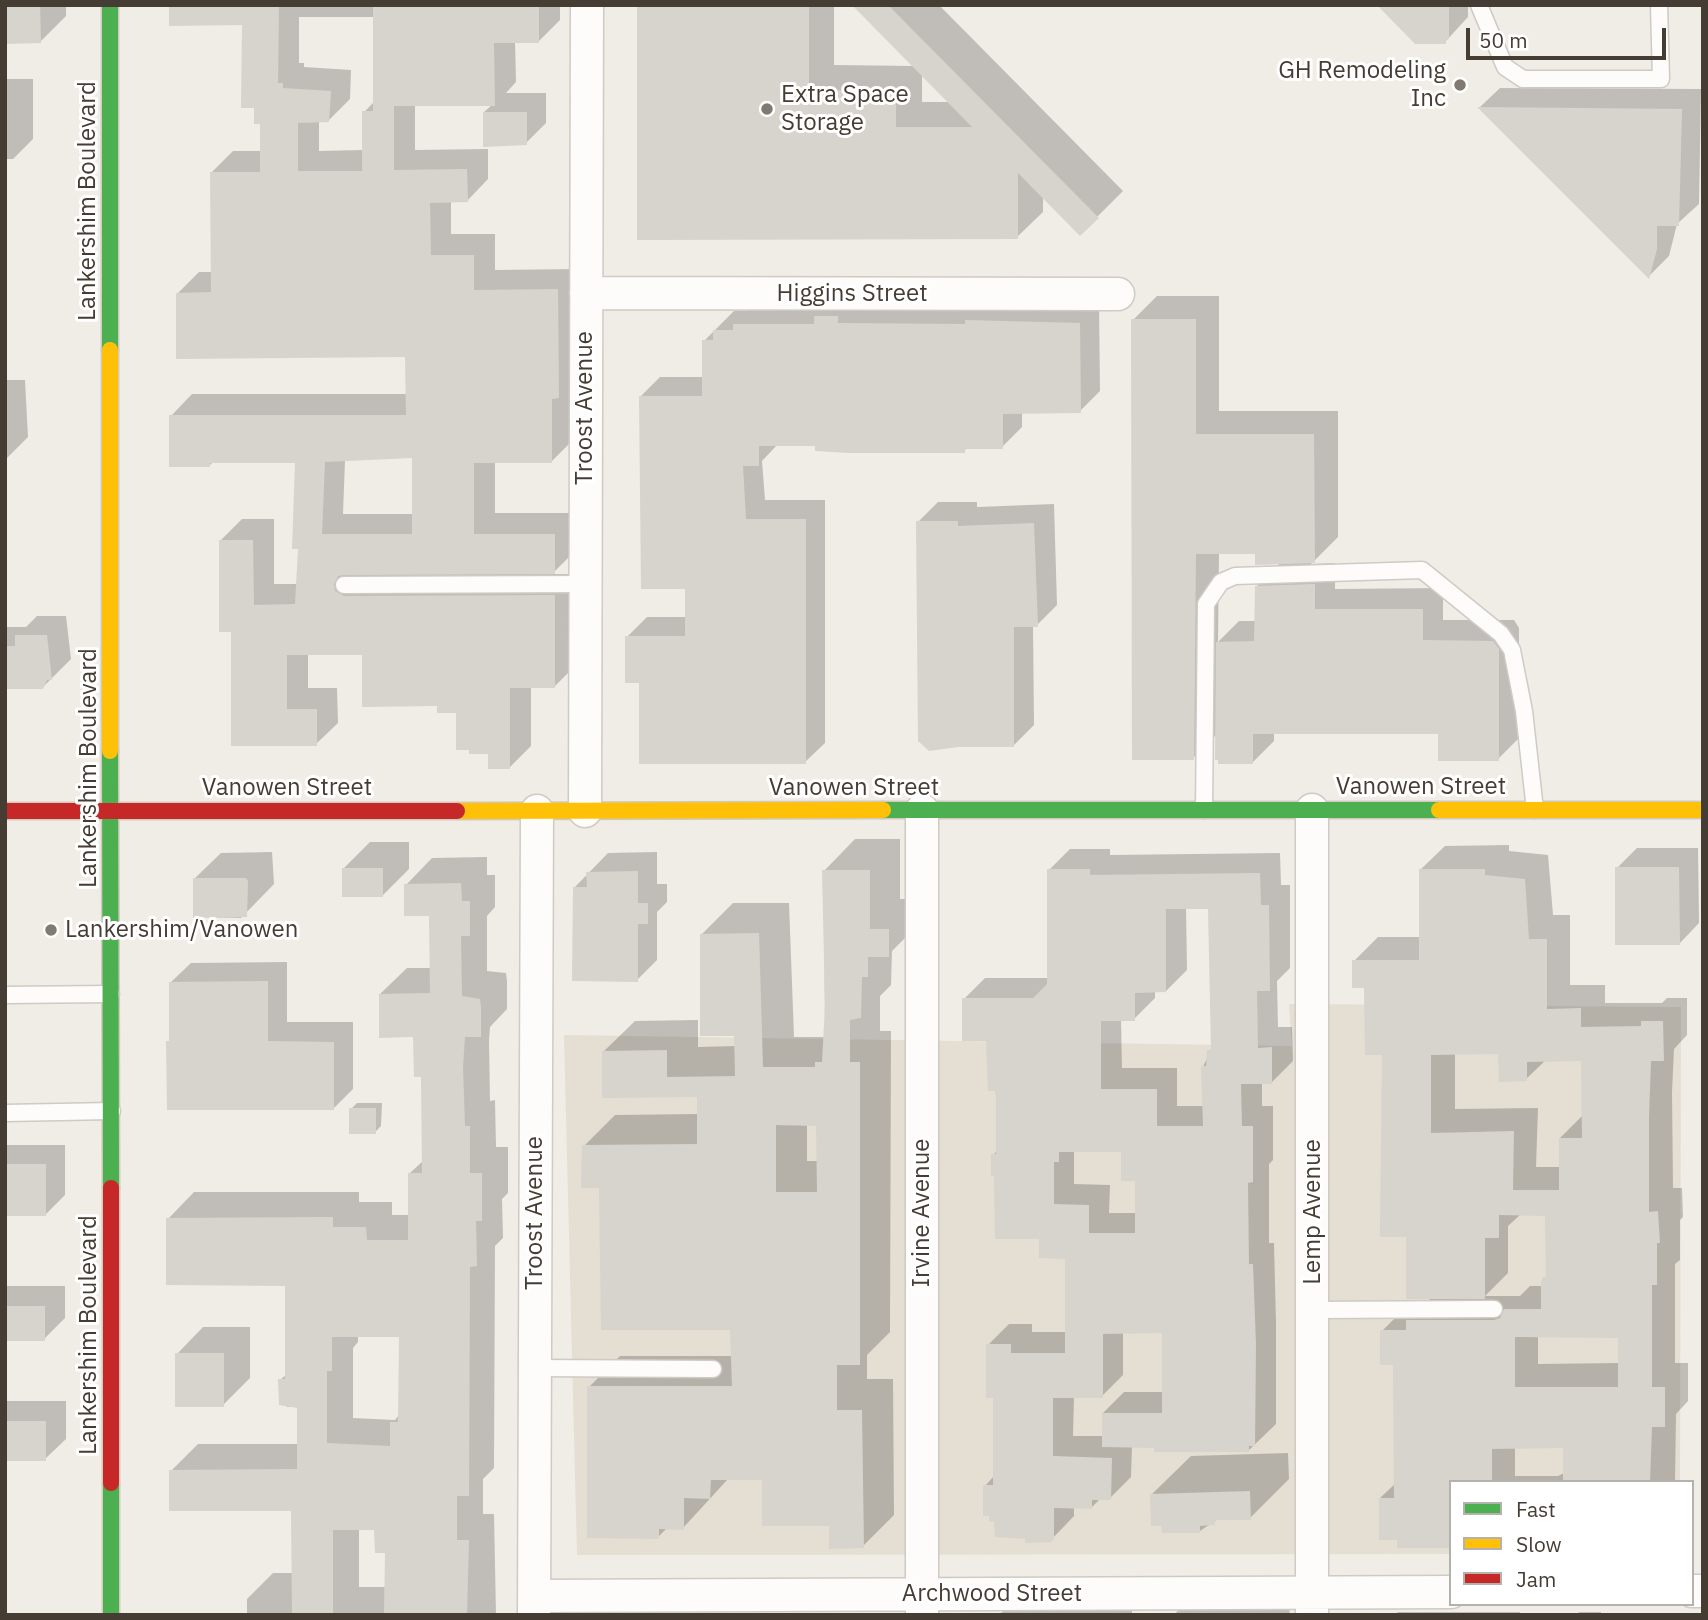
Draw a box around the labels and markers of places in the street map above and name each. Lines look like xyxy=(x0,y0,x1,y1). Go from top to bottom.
place label: GH Remodeling Inc xyxy=(1278,57,1446,113)
marker: GH Remodeling Inc xyxy=(1452,77,1468,93)
place label: Extra Space Storage xyxy=(781,81,909,137)
marker: Extra Space Storage xyxy=(759,101,775,117)
place label: Lankershim/Vanowen xyxy=(65,916,298,944)
marker: Lankershim/Vanowen xyxy=(43,922,59,938)

